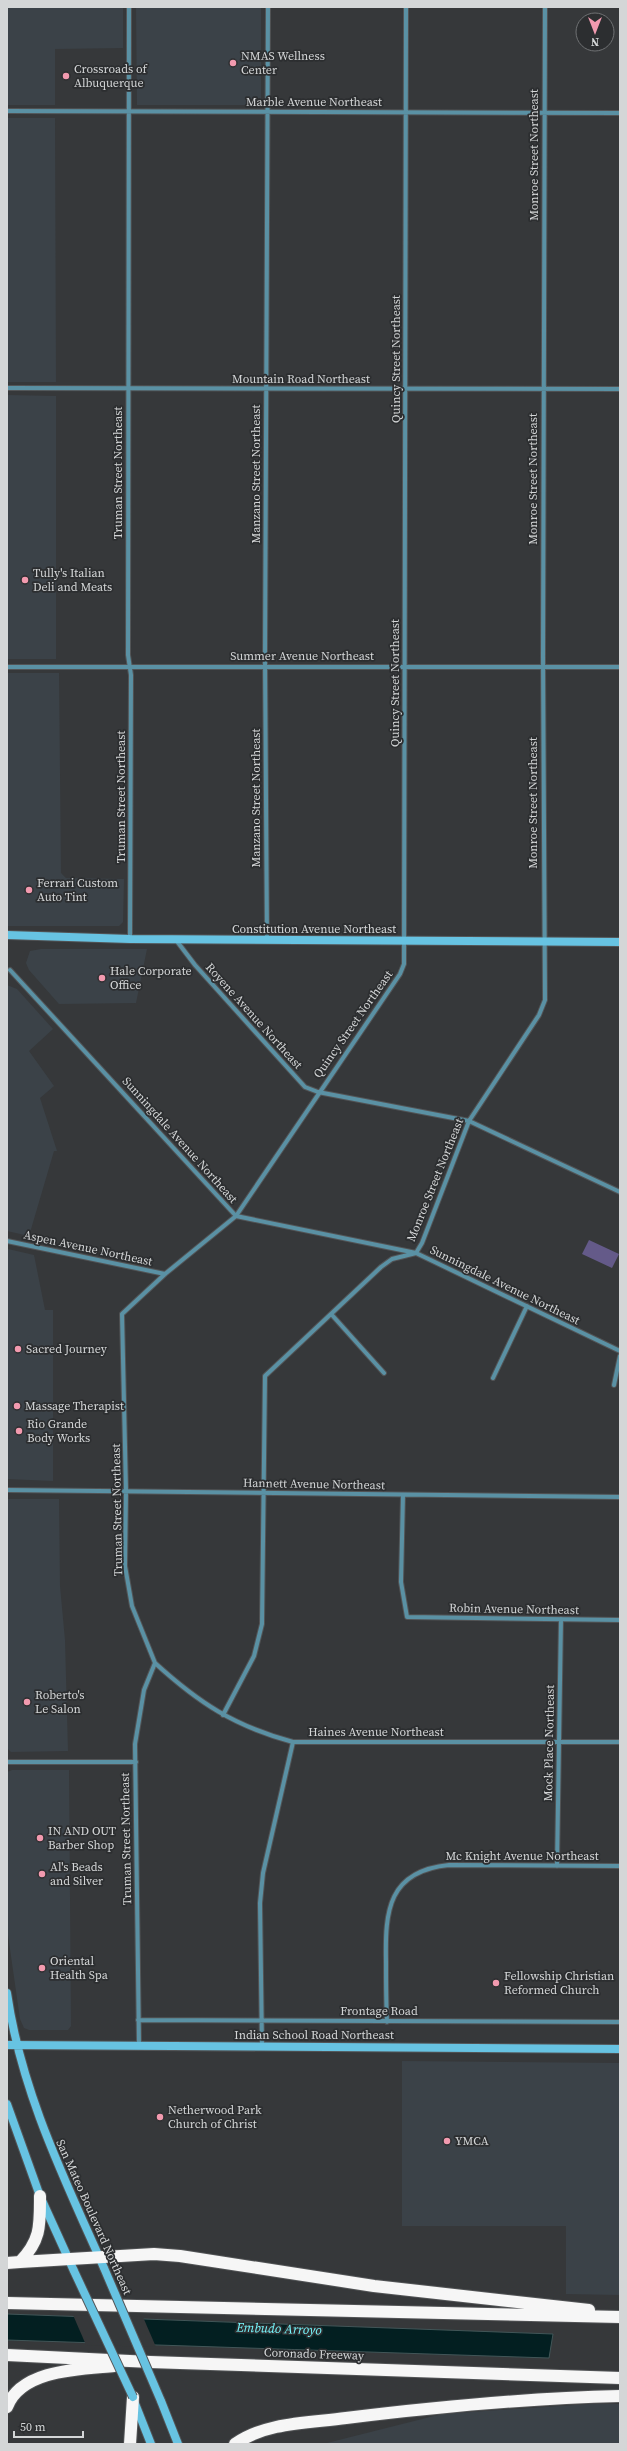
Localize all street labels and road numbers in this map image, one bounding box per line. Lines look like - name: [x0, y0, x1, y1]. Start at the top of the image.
- street label: Monroe Street Northeast: [526, 89, 542, 221]
- street label: Marble Avenue Northeast: [246, 94, 382, 110]
- street label: Quincy Street Northeast: [388, 295, 404, 423]
- street label: Mountain Road Northeast: [232, 371, 370, 387]
- street label: Manzano Street Northeast: [248, 405, 264, 543]
- street label: Truman Street Northeast: [110, 407, 126, 539]
- street label: Monroe Street Northeast: [525, 413, 541, 545]
- street label: Quincy Street Northeast: [387, 619, 403, 747]
- street label: Summer Avenue Northeast: [230, 648, 374, 664]
- street label: Manzano Street Northeast: [248, 729, 264, 867]
- street label: Truman Street Northeast: [113, 731, 129, 863]
- street label: Monroe Street Northeast: [525, 737, 541, 869]
- street label: Constitution Avenue Northeast: [232, 921, 396, 937]
- street label: Royene Avenue Northeast: [202, 960, 306, 1073]
- street label: Quincy Street Northeast: [310, 967, 396, 1081]
- street label: Sunningdale Avenue Northeast: [119, 1073, 241, 1207]
- street label: Monroe Street Northeast: [403, 1116, 467, 1244]
- street label: Aspen Avenue Northeast: [22, 1227, 154, 1269]
- street label: Sunningdale Avenue Northeast: [427, 1242, 583, 1328]
- street label: Truman Street Northeast: [108, 1443, 126, 1576]
- street label: Hannett Avenue Northeast: [243, 1475, 385, 1493]
- street label: Robin Avenue Northeast: [449, 1600, 579, 1618]
- street label: Mock Place Northeast: [540, 1684, 558, 1801]
- street label: Haines Avenue Northeast: [308, 1724, 444, 1740]
- street label: Truman Street Northeast: [117, 1772, 135, 1905]
- street label: Mc Knight Avenue Northeast: [445, 1848, 599, 1864]
- street label: Frontage Road: [340, 2003, 418, 2019]
- street label: Indian School Road Northeast: [234, 2027, 394, 2043]
- street label: San Mateo Boulevard Northeast: [52, 2137, 136, 2297]
- street label: Coronado Freeway: [264, 2344, 365, 2364]

